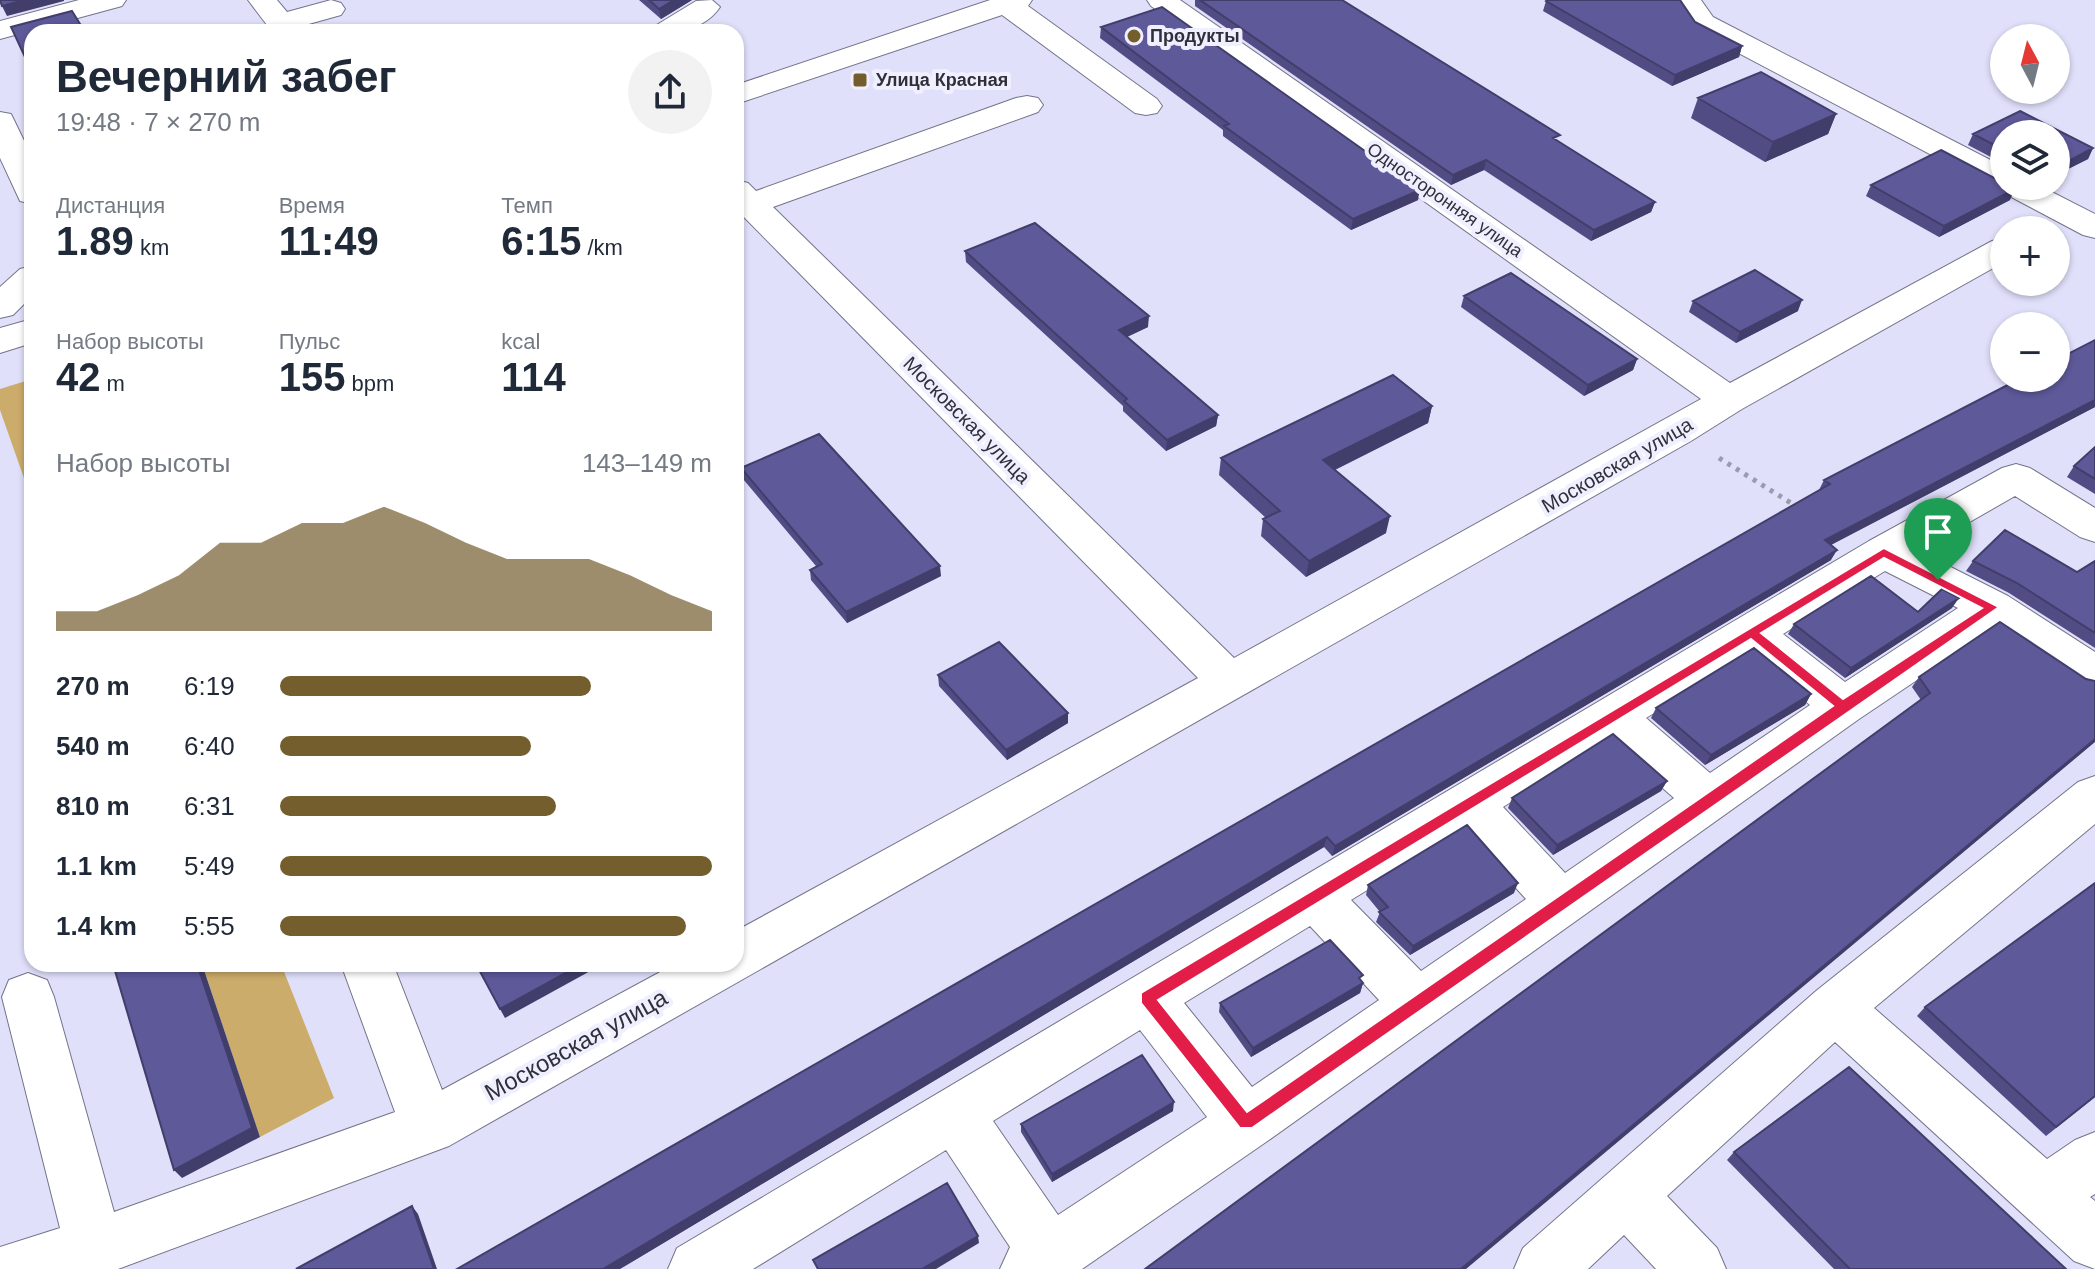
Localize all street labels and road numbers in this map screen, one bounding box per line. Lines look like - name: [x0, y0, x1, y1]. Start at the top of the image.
- street label: Односторонняя улица: [1363, 139, 1527, 262]
- street label: Московская улица: [899, 352, 1036, 489]
- street label: Московская улица: [1538, 412, 1697, 517]
- street label: Московская улица: [480, 983, 672, 1106]

